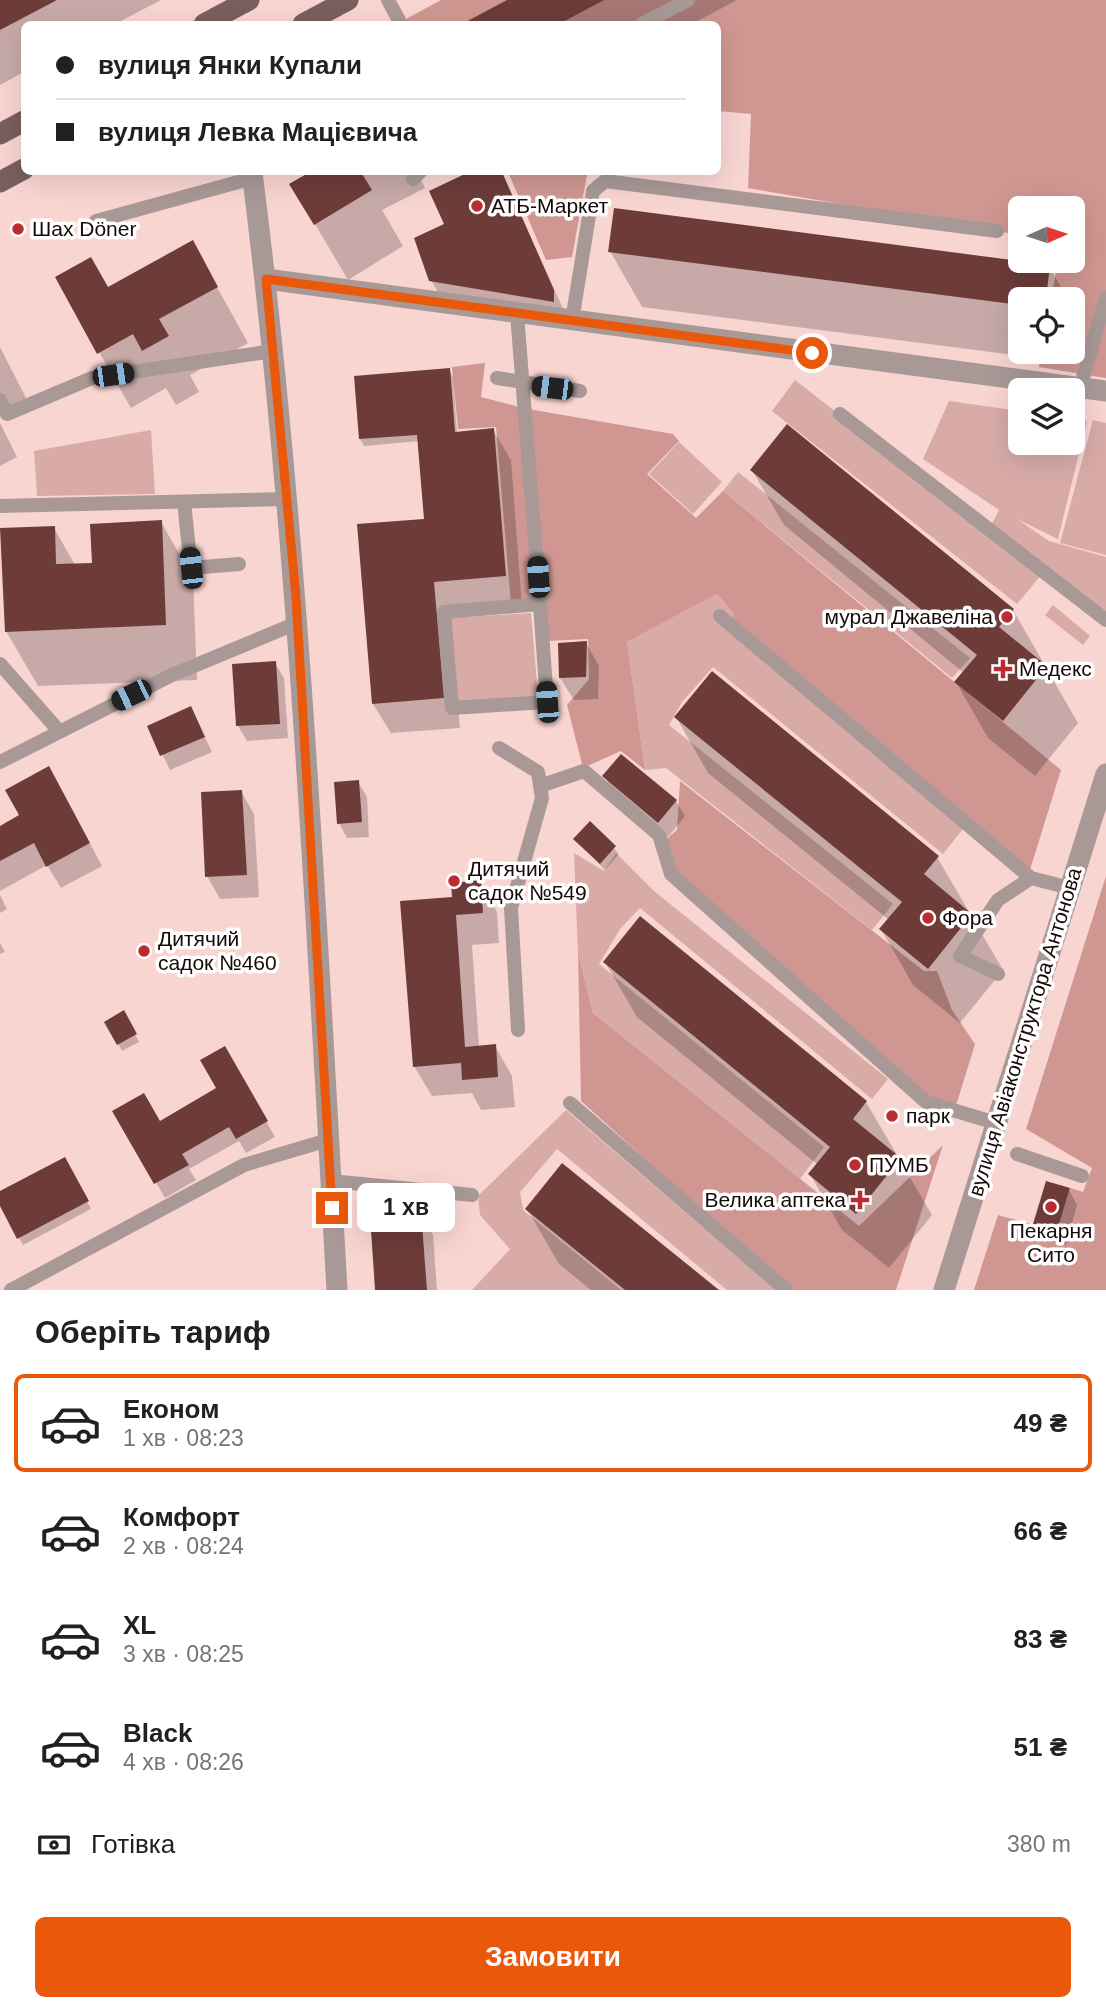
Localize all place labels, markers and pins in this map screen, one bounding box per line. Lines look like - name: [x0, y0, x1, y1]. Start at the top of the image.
- place label: АТБ-Маркет: [491, 194, 608, 217]
- marker: АТБ-Маркет: [469, 198, 485, 214]
- place label: Шах Döner: [32, 217, 136, 240]
- marker: Шах Döner: [10, 221, 26, 237]
- place label: мурал Джавеліна: [825, 605, 993, 628]
- marker: мурал Джавеліна: [999, 609, 1015, 625]
- place label: Медекс: [1019, 657, 1092, 680]
- marker: Медекс: [993, 659, 1013, 679]
- place label: Дитячий садок №549: [468, 857, 587, 904]
- marker: Дитячий садок №549: [446, 873, 462, 889]
- place label: Фора: [942, 906, 993, 929]
- marker: Фора: [920, 910, 936, 926]
- place label: Дитячий садок №460: [158, 927, 277, 974]
- marker: Дитячий садок №460: [136, 943, 152, 959]
- place label: парк: [906, 1104, 951, 1127]
- marker: парк: [884, 1108, 900, 1124]
- place label: ПУМБ: [869, 1153, 929, 1176]
- marker: ПУМБ: [847, 1157, 863, 1173]
- place label: Велика аптека: [704, 1188, 846, 1211]
- marker: Велика аптека: [852, 1192, 868, 1208]
- marker: Пекарня Сито: [1043, 1199, 1059, 1215]
- place label: Пекарня Сито: [1010, 1219, 1092, 1266]

